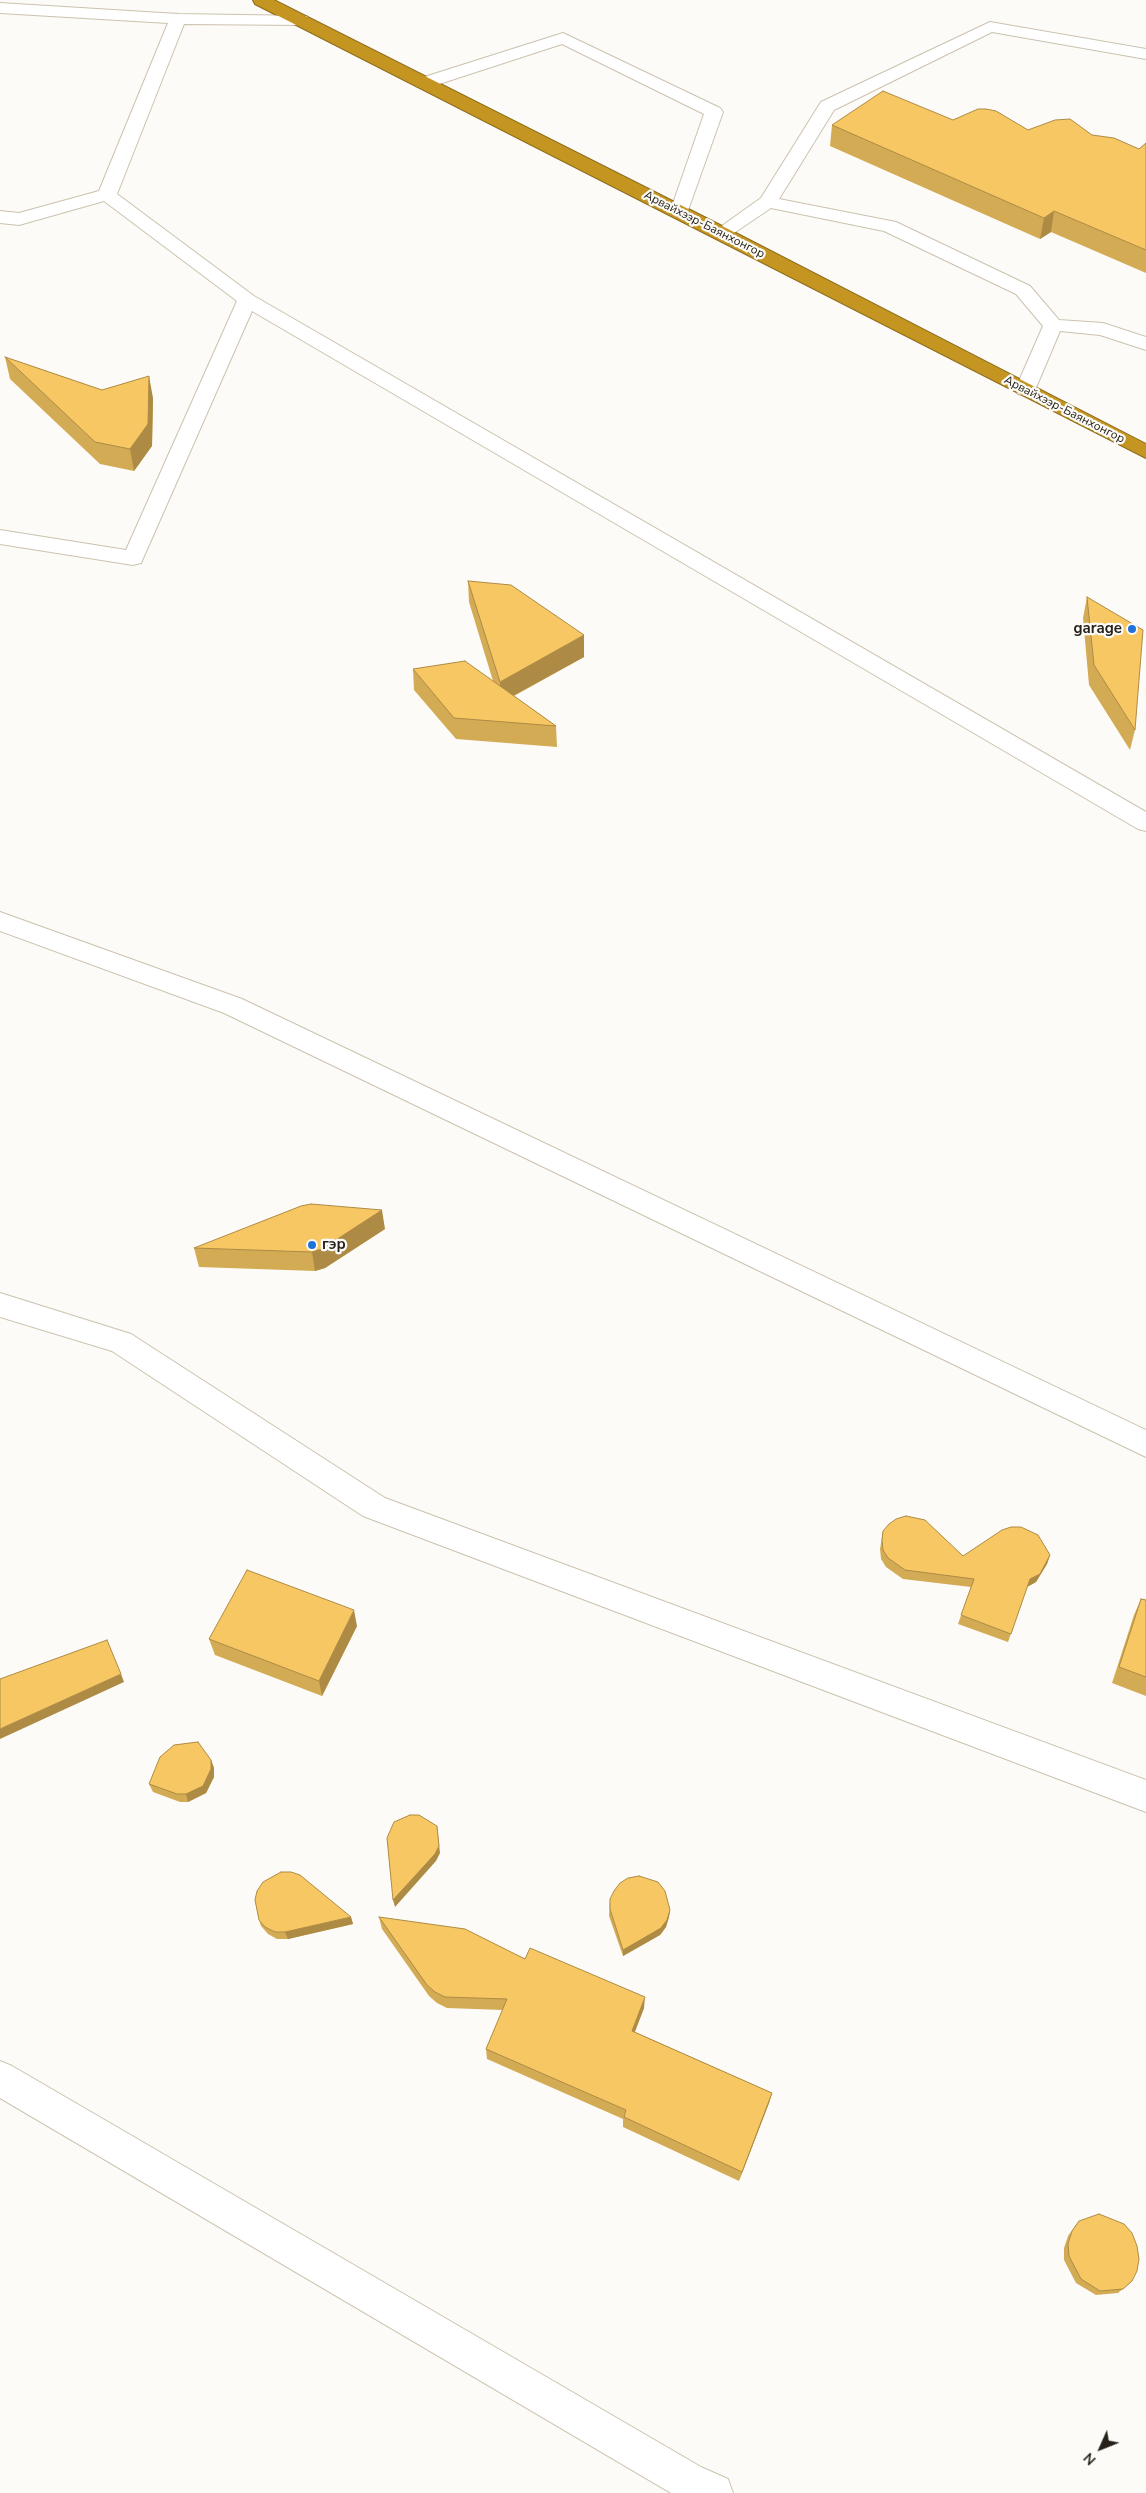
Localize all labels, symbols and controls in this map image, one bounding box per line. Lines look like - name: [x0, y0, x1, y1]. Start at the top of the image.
- street label: Арвайхээр-Баянхонгор: [641, 188, 767, 262]
- street label: Арвайхээр-Баянхонгор: [1001, 373, 1127, 447]
- place label: garage: [1074, 620, 1122, 638]
- marker: garage: [1126, 623, 1138, 635]
- place label: гэр: [322, 1236, 346, 1254]
- marker: гэр: [306, 1239, 318, 1251]
- north arrow: [1076, 2423, 1126, 2473]
- text: N: [1079, 2448, 1100, 2469]

